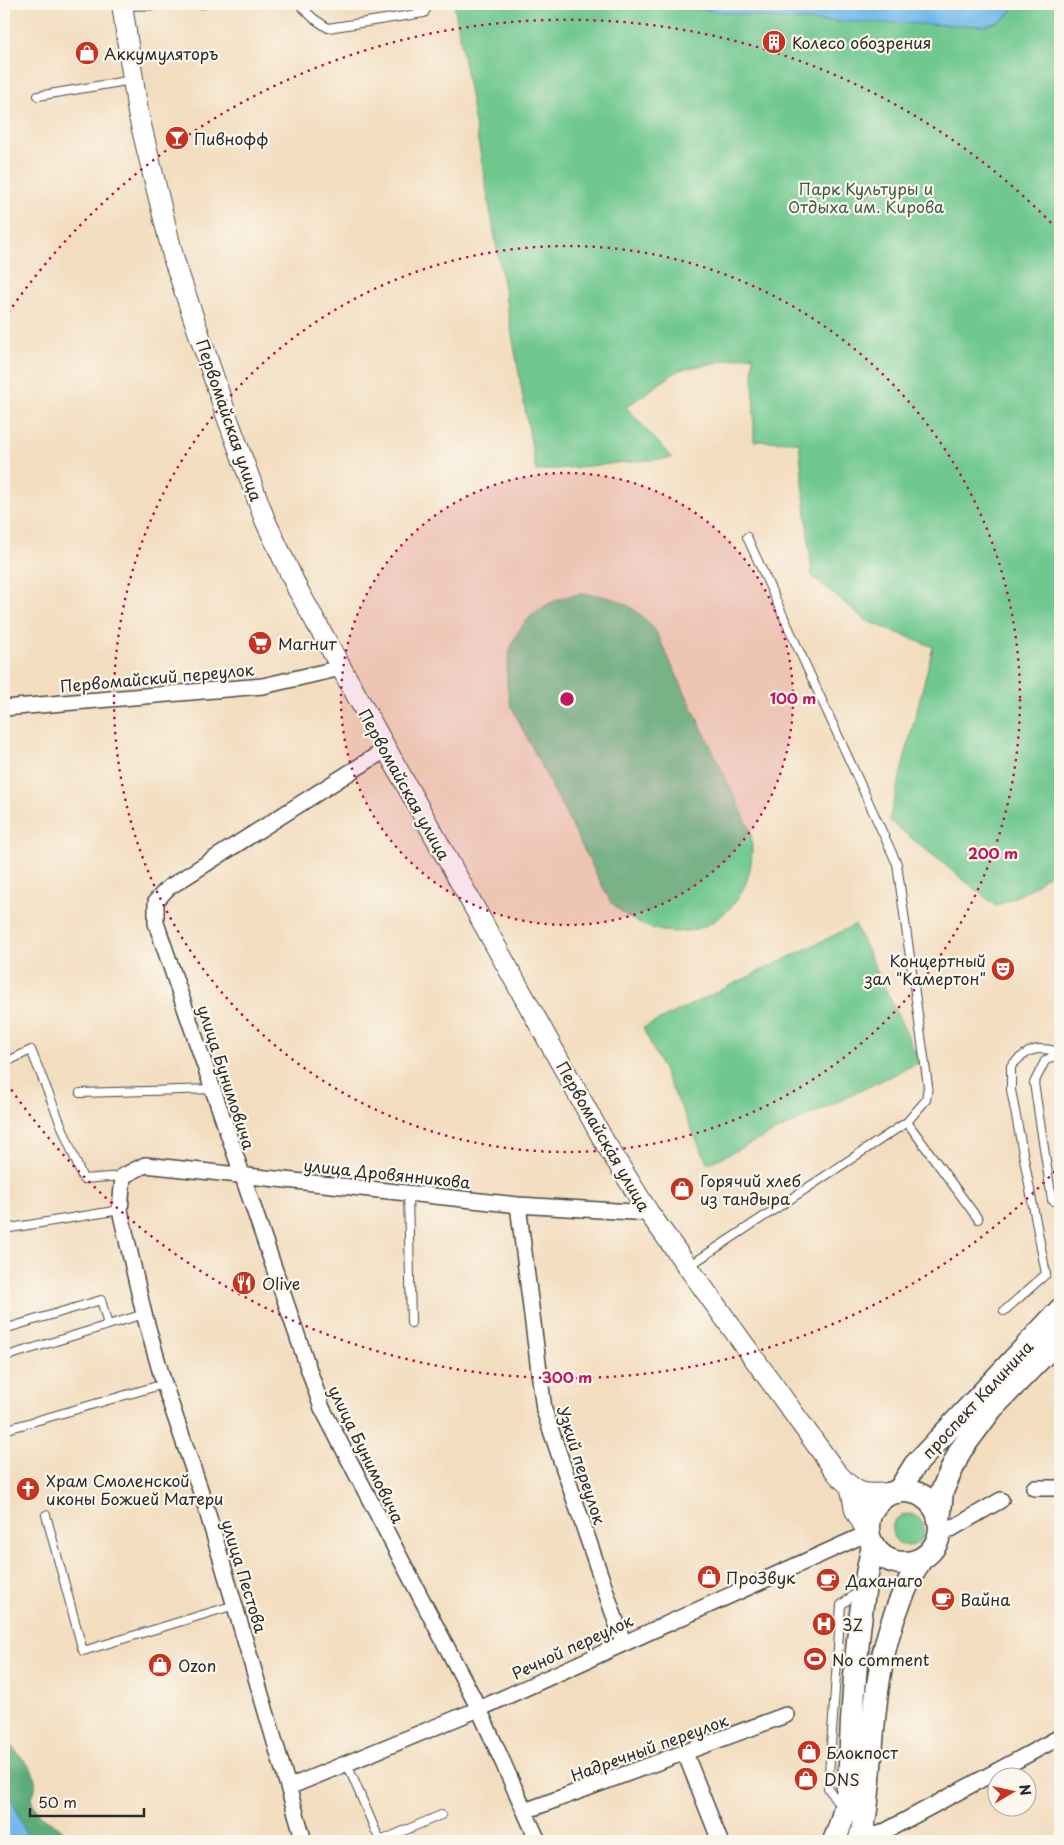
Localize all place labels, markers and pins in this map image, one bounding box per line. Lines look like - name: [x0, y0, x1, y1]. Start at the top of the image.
- building icon: Колесо обозрения: [761, 29, 787, 55]
- place label: Колесо обозрения: [792, 30, 931, 54]
- shop icon: Аккумуляторъ: [74, 40, 100, 66]
- place label: Аккумуляторъ: [104, 41, 218, 65]
- bar icon: Пивнофф: [164, 125, 190, 151]
- place label: Пивнофф: [194, 126, 268, 150]
- supermarket icon: Магнит: [247, 630, 273, 656]
- place label: Магнит: [278, 631, 338, 655]
- centre of rings: [558, 690, 576, 708]
- place label: Концертный зал "Камертон": [863, 948, 986, 990]
- theatre icon: Концертный зал "Камертон": [990, 956, 1016, 982]
- place label: Горячий хлеб из тандыра: [700, 1168, 802, 1210]
- shop icon: Горячий хлеб из тандыра: [669, 1176, 695, 1202]
- restaurant icon: Olive: [231, 1270, 257, 1296]
- place label: Olive: [262, 1271, 300, 1295]
- place label: Храм Смоленской иконы Божией Матери: [46, 1468, 224, 1510]
- church icon: Храм Смоленской иконы Божией Матери: [15, 1476, 41, 1502]
- shop icon: ПроЗвук: [696, 1564, 722, 1590]
- place label: ПроЗвук: [726, 1565, 796, 1589]
- cafe icon: Даханаго: [815, 1567, 841, 1593]
- place label: Даханаго: [845, 1568, 923, 1592]
- cafe icon: Вайна: [930, 1586, 956, 1612]
- place label: Вайна: [960, 1587, 1010, 1611]
- hospital icon: 3Z: [811, 1611, 837, 1637]
- place label: 3Z: [842, 1612, 864, 1636]
- sports icon: No comment: [802, 1646, 828, 1672]
- place label: No comment: [832, 1647, 930, 1671]
- shop icon: Ozon: [147, 1652, 173, 1678]
- place label: Ozon: [178, 1653, 216, 1677]
- shop icon: Блокпост: [796, 1739, 822, 1765]
- place label: Блокпост: [826, 1740, 898, 1764]
- shop icon: DNS: [793, 1766, 819, 1792]
- place label: DNS: [824, 1767, 859, 1791]

